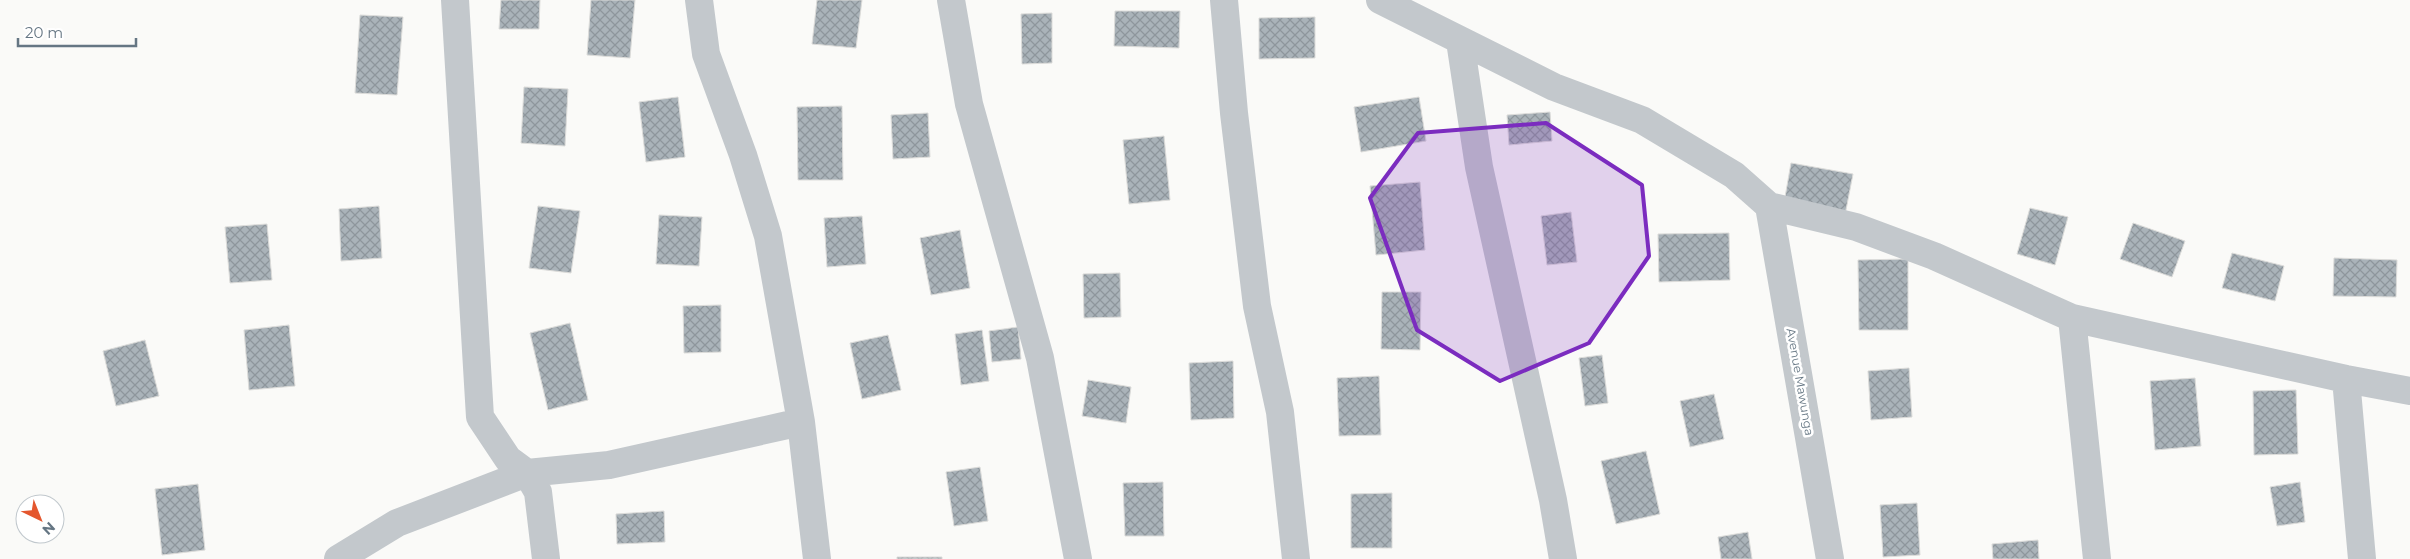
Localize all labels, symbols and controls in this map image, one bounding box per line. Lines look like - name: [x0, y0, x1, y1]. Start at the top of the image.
- scale bar: [18, 15, 135, 47]
- text: 20 m: [25, 23, 63, 42]
- street label: Avenue Mawunga: [1784, 327, 1817, 437]
- north arrow: [15, 494, 65, 544]
- text: N: [39, 518, 59, 539]

